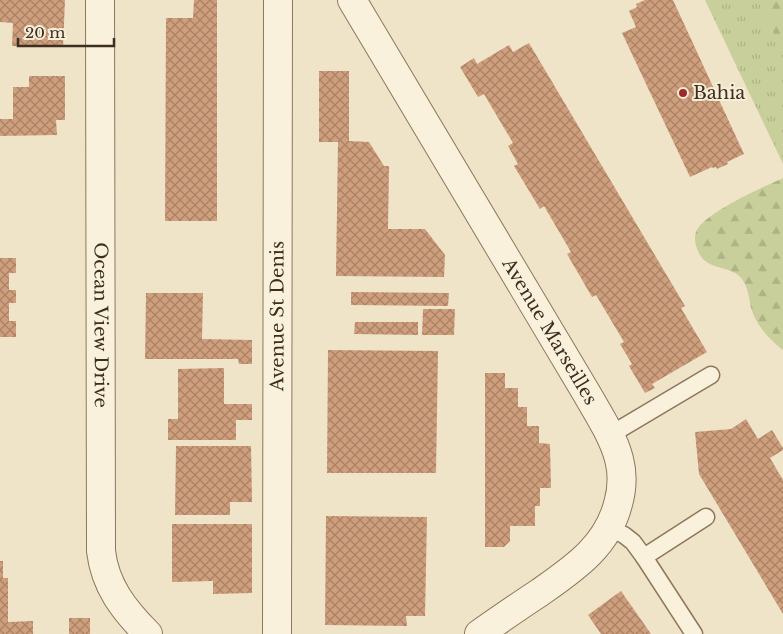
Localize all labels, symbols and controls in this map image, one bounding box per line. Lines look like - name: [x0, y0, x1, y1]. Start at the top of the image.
- scale bar: [18, 15, 114, 47]
- text: 20 m: [25, 23, 65, 42]
- place label: Bahia: [693, 82, 745, 104]
- marker: Bahia: [677, 87, 689, 99]
- street label: Avenue St Denis: [266, 241, 289, 392]
- street label: Ocean View Drive: [89, 242, 112, 408]
- street label: Avenue Marseilles: [497, 253, 602, 409]

